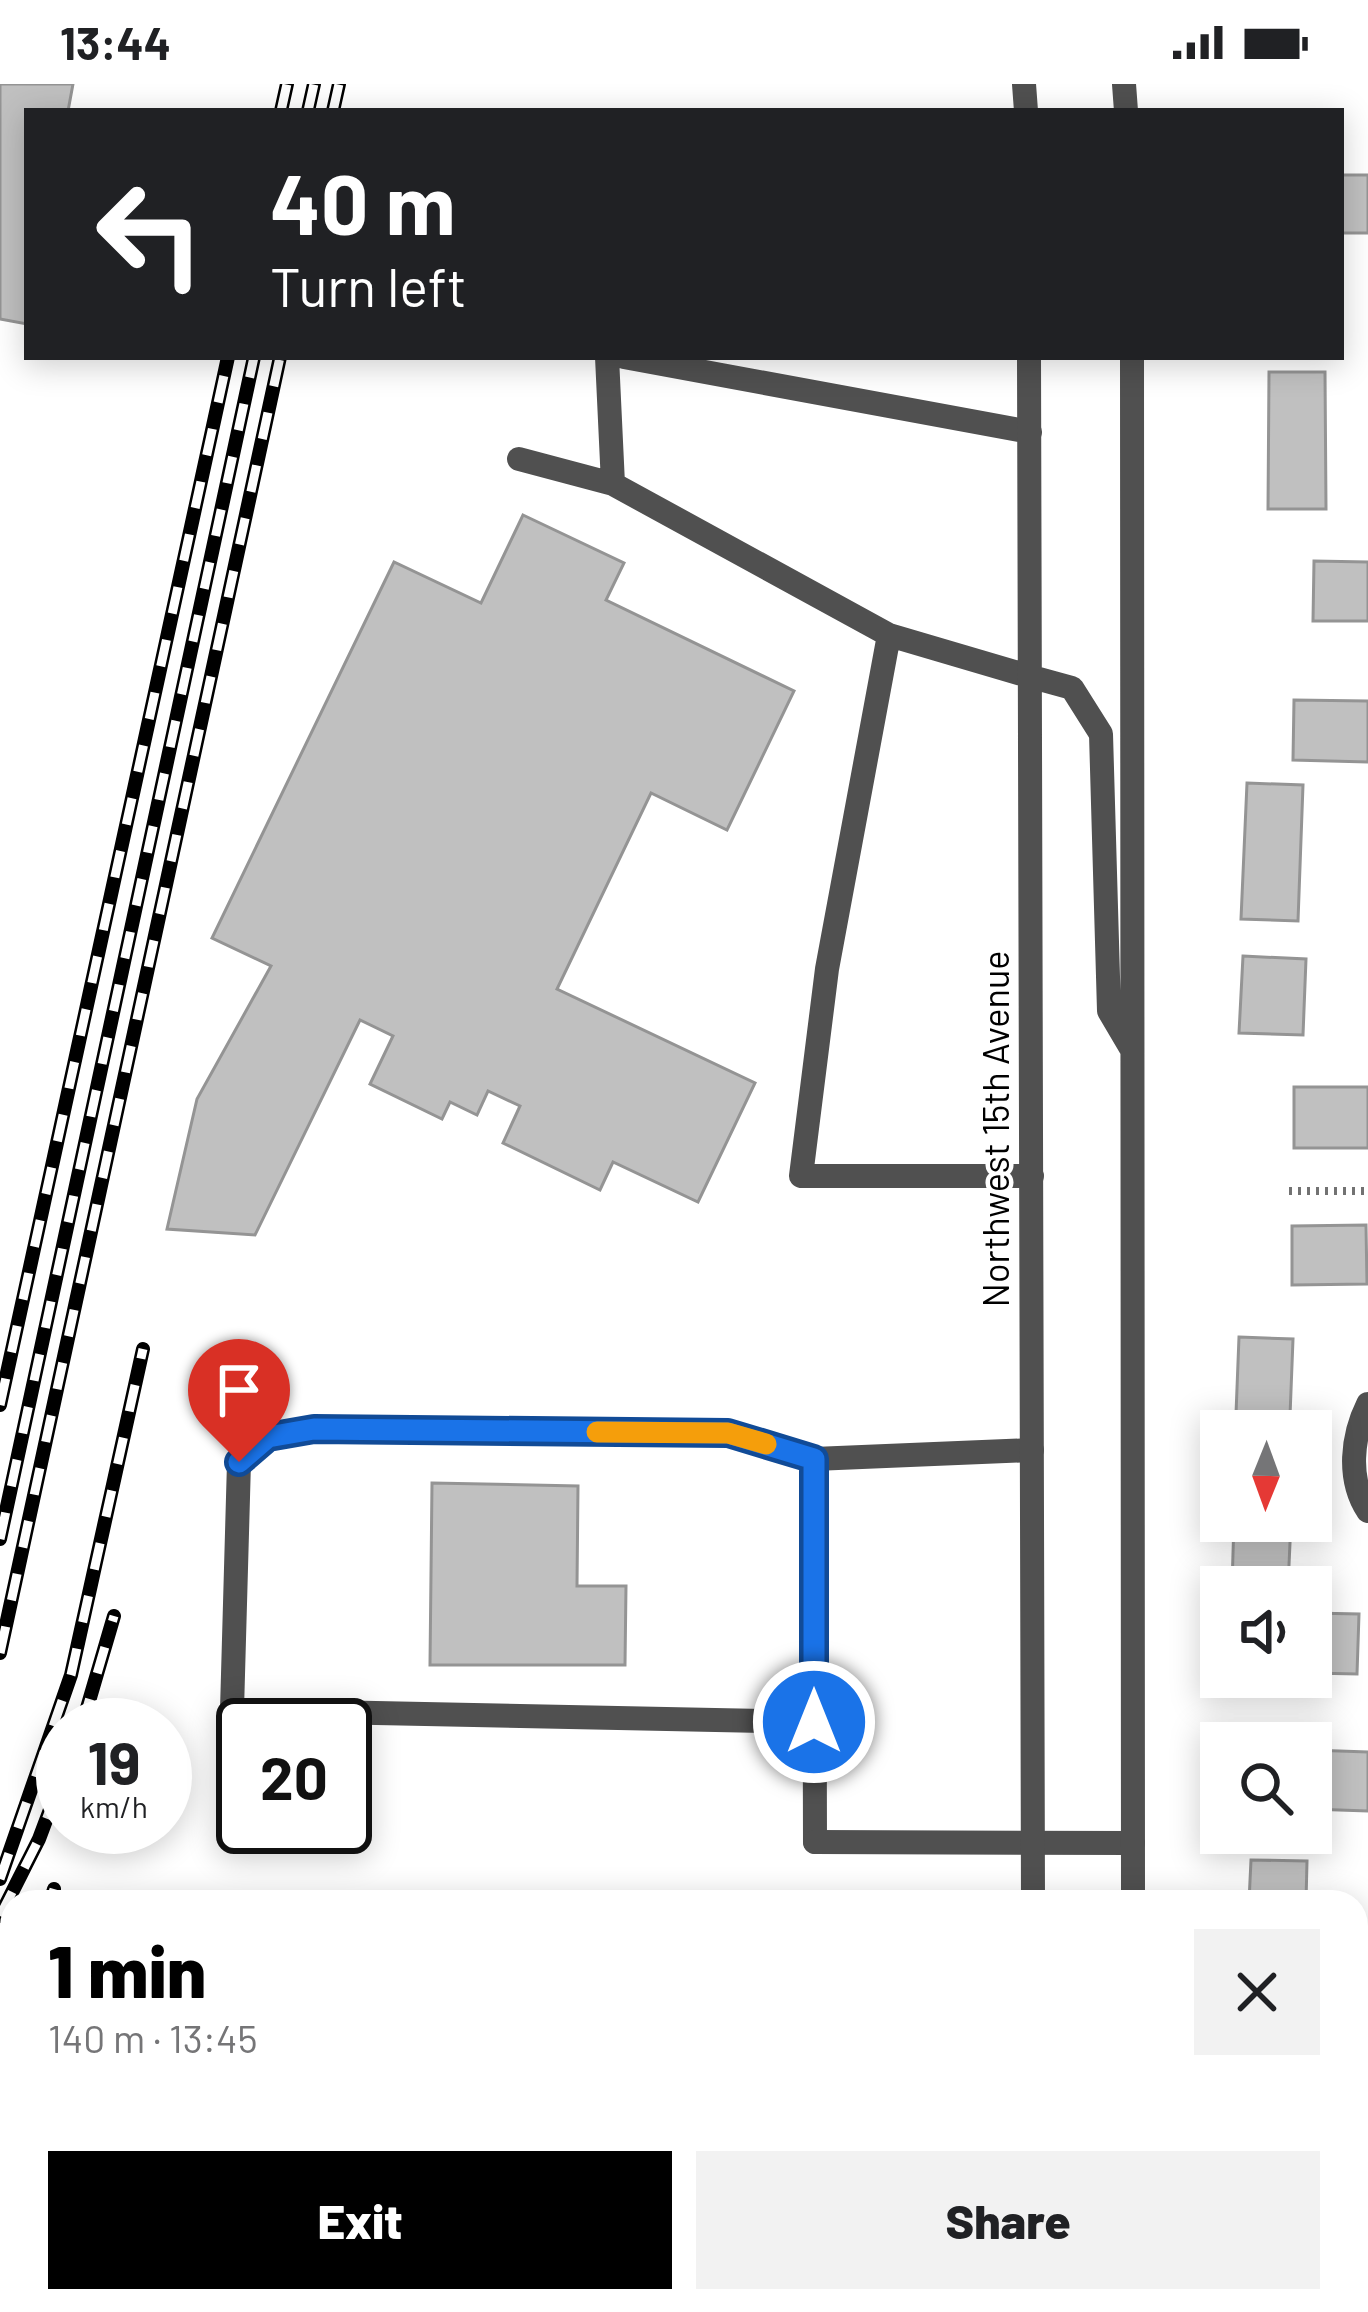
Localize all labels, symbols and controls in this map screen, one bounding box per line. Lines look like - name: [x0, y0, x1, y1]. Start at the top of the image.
- text: 13:44: [60, 15, 171, 69]
- text: 40 m: [270, 151, 456, 252]
- icon: left: [72, 156, 228, 312]
- text: Turn left: [270, 253, 467, 318]
- street label: Northwest 15th Avenue: [973, 951, 1016, 1307]
- pin: [188, 1339, 290, 1462]
- icon: arrive: [206, 1357, 272, 1423]
- north arrow: [1200, 1410, 1332, 1542]
- map controls: [1200, 1410, 1332, 1854]
- button: sound: [1200, 1566, 1332, 1698]
- position arrow: [751, 1659, 877, 1785]
- speed limit sign: 20: [216, 1698, 372, 1854]
- button: search: [1200, 1722, 1332, 1854]
- text: 19: [87, 1725, 141, 1797]
- text: km/h: [80, 1788, 148, 1824]
- text: 1 min: [48, 1926, 206, 2012]
- button: close: [1194, 1929, 1320, 2055]
- text: 140 m · 13:45: [48, 2014, 258, 2061]
- button: Exit: [48, 2151, 672, 2289]
- button: Share: [696, 2151, 1320, 2289]

